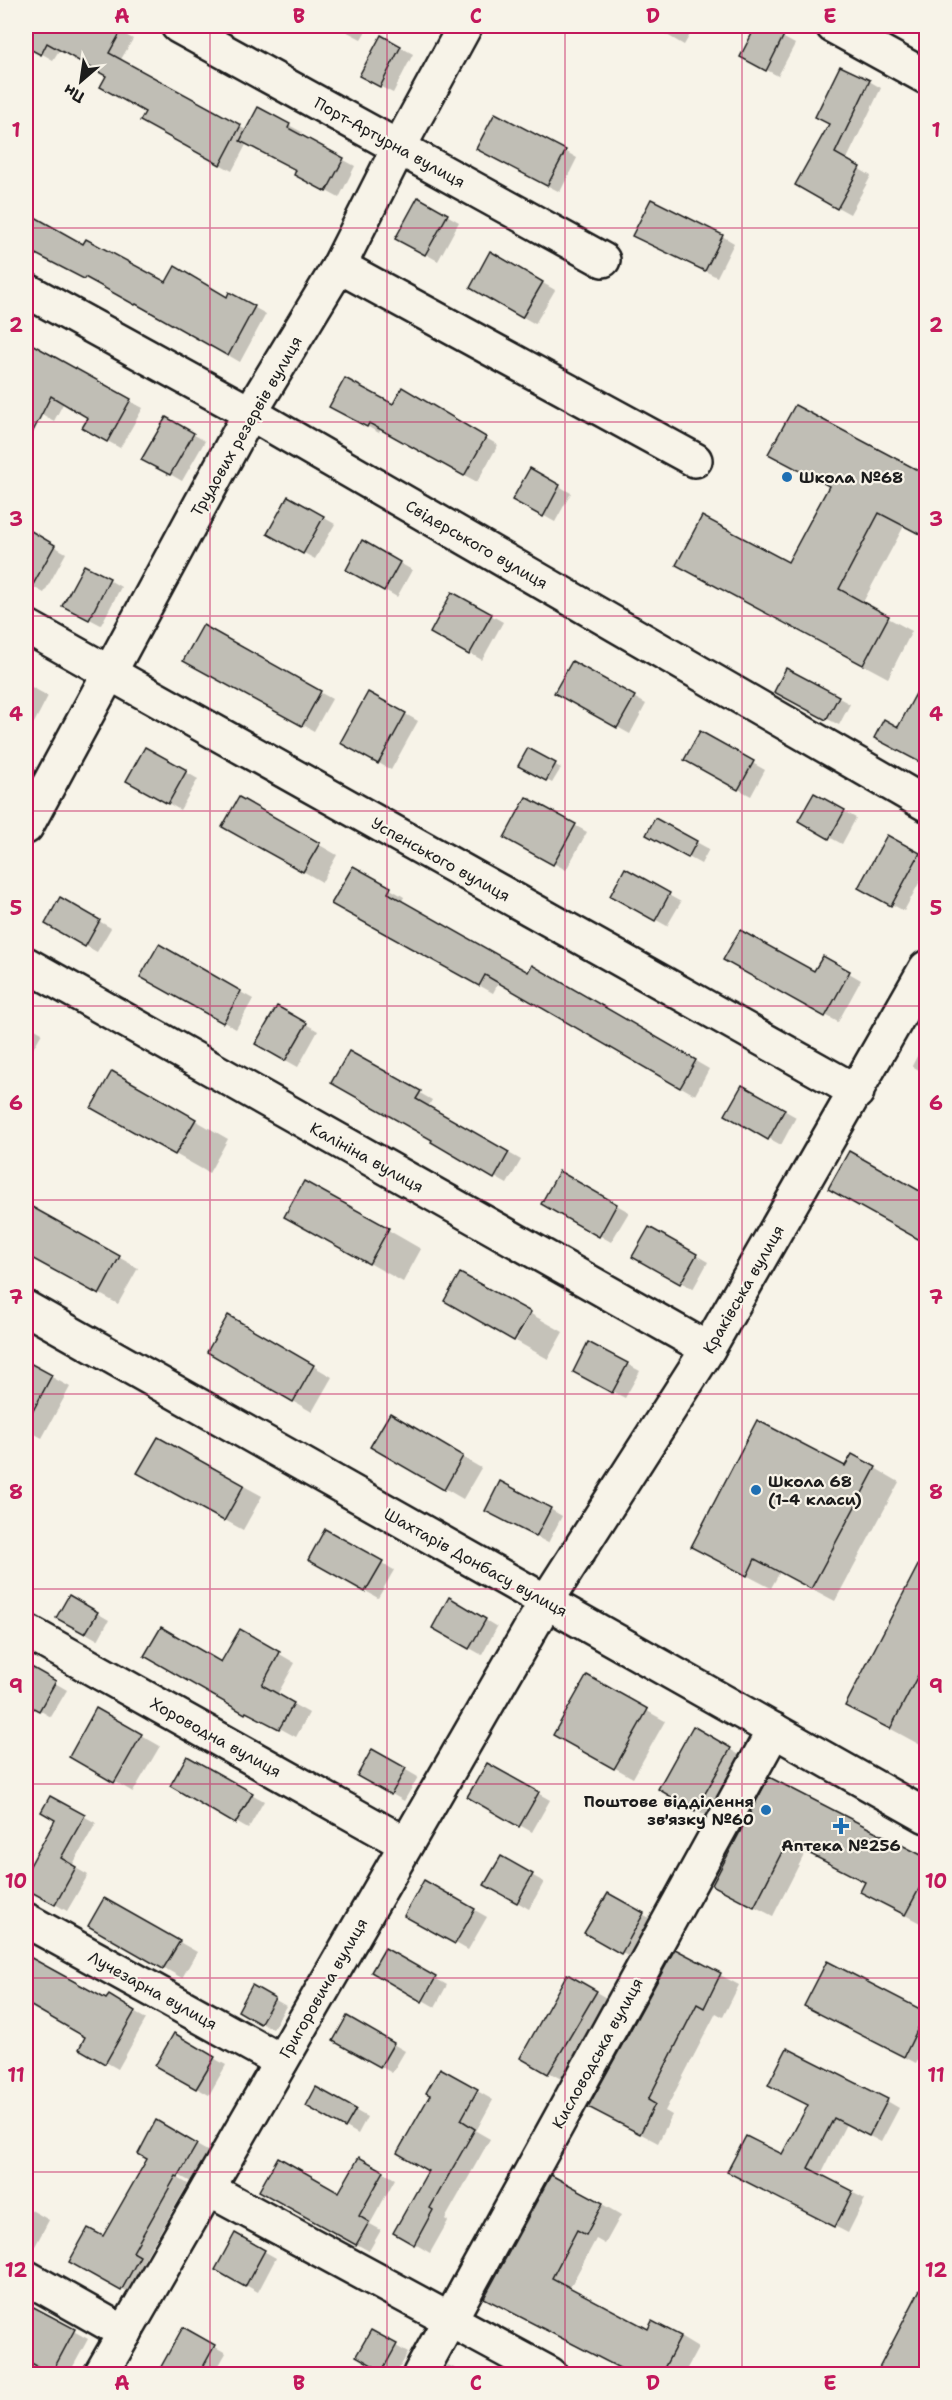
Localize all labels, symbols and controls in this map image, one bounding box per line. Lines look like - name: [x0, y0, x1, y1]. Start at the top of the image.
- text: A: [114, 3, 130, 29]
- text: B: [293, 3, 305, 29]
- text: C: [470, 3, 482, 29]
- text: D: [646, 3, 660, 29]
- text: E: [823, 3, 837, 29]
- north arrow: [51, 51, 111, 111]
- text: Пн: [60, 79, 88, 108]
- street label: Порт-Артурна вулиця: [311, 92, 469, 193]
- text: 1: [11, 117, 21, 143]
- text: 1: [931, 117, 941, 143]
- text: 2: [9, 312, 23, 338]
- text: 2: [929, 312, 943, 338]
- street label: Трудових резервів вулиця: [186, 332, 307, 520]
- place label: Школа №68: [799, 467, 903, 488]
- marker: Школа №68: [780, 470, 794, 484]
- street label: Свідерського вулиця: [402, 495, 552, 594]
- text: 3: [9, 506, 23, 532]
- text: 3: [929, 506, 943, 532]
- text: 4: [9, 701, 23, 727]
- text: 4: [929, 701, 943, 727]
- street label: Успенського вулиця: [368, 813, 514, 906]
- text: 5: [10, 895, 22, 921]
- text: 5: [930, 895, 942, 921]
- text: 6: [9, 1090, 23, 1116]
- text: 6: [929, 1090, 943, 1116]
- street label: Калініна вулиця: [306, 1117, 427, 1197]
- street label: Краківська вулиця: [698, 1221, 789, 1357]
- text: 7: [9, 1284, 23, 1310]
- text: 7: [929, 1284, 943, 1310]
- place label: Школа 68 (1-4 класи): [768, 1471, 862, 1510]
- text: 8: [9, 1479, 23, 1505]
- text: 8: [929, 1479, 943, 1505]
- marker: Школа 68 (1-4 класи): [749, 1483, 763, 1497]
- street label: Шахтарів Донбасу вулиця: [380, 1503, 571, 1622]
- text: 9: [9, 1673, 23, 1699]
- text: 9: [929, 1673, 943, 1699]
- street label: Хороводна вулиця: [147, 1693, 285, 1782]
- place label: Поштове відділення зв'язку №60: [584, 1791, 754, 1830]
- marker: Поштове відділення зв'язку №60: [759, 1803, 773, 1817]
- marker: Аптека №256: [834, 1819, 848, 1833]
- place label: Аптека №256: [781, 1835, 901, 1856]
- text: 10: [5, 1868, 27, 1894]
- text: 10: [925, 1868, 947, 1894]
- street label: Григоровича вулиця: [275, 1914, 372, 2062]
- street label: Лучезарна вулиця: [85, 1946, 221, 2035]
- street label: Кисловодська вулиця: [547, 1974, 648, 2132]
- text: 11: [7, 2062, 25, 2088]
- text: 11: [927, 2062, 945, 2088]
- text: 12: [5, 2257, 27, 2283]
- text: 12: [925, 2257, 947, 2283]
- text: A: [114, 2370, 130, 2396]
- text: B: [293, 2370, 305, 2396]
- text: C: [470, 2370, 482, 2396]
- text: D: [646, 2370, 660, 2396]
- text: E: [823, 2370, 837, 2396]

